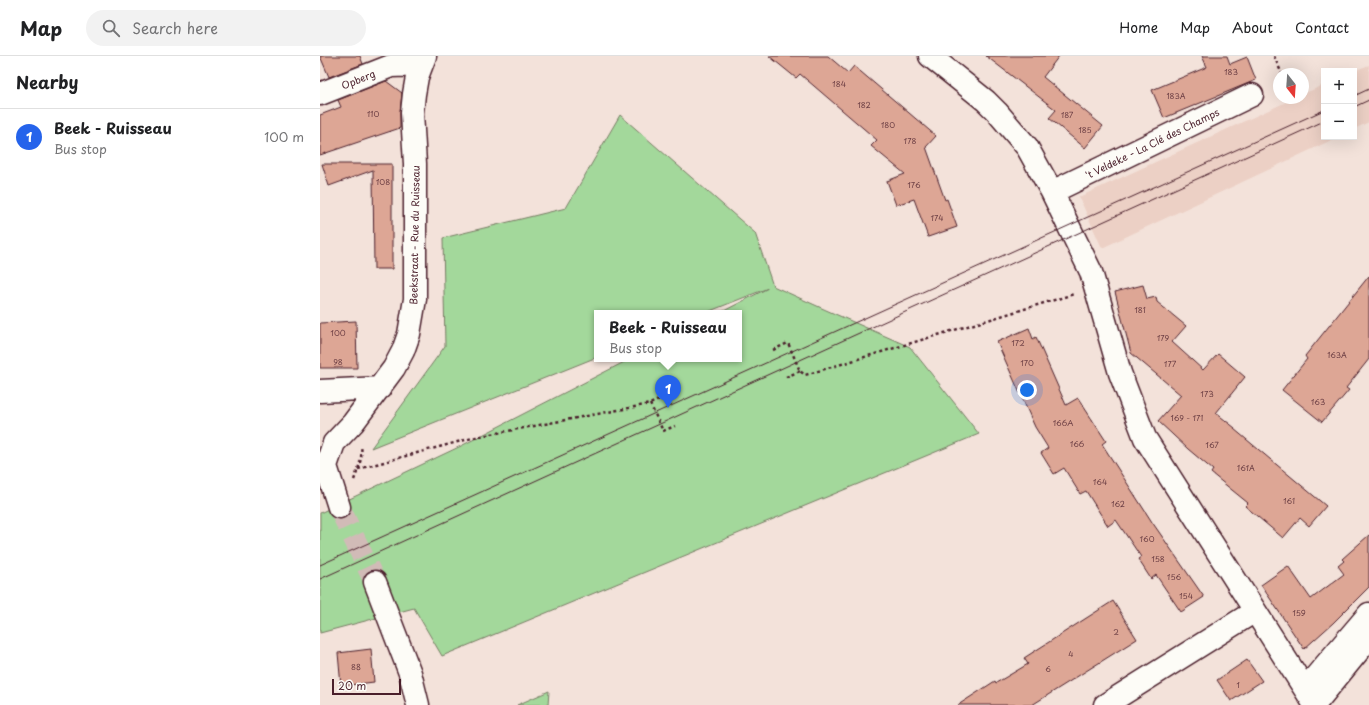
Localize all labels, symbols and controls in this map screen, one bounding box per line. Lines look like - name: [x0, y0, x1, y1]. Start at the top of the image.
- search box: [86, 10, 366, 46]
- text: Map: [20, 14, 62, 42]
- text: Search here: [132, 16, 218, 39]
- icon: search: [100, 17, 122, 39]
- text: Home: [1119, 17, 1158, 38]
- text: Map: [1180, 17, 1210, 38]
- text: About: [1232, 17, 1273, 38]
- text: Contact: [1295, 17, 1349, 38]
- street label: Opberg: [339, 65, 377, 93]
- house number: 183: [1224, 66, 1238, 78]
- north arrow: [1273, 68, 1309, 104]
- map controls: [1321, 68, 1357, 140]
- button: +: [1321, 68, 1357, 104]
- text: Nearby: [16, 69, 78, 95]
- house number: 184: [832, 78, 846, 90]
- house number: 183A: [1166, 90, 1186, 102]
- house number: 182: [857, 99, 871, 111]
- street label: 't Veldeke - La Clé des Champs: [1082, 104, 1222, 182]
- button: −: [1321, 104, 1357, 140]
- house number: 110: [367, 108, 379, 120]
- house number: 187: [1061, 109, 1074, 121]
- text: Beek - Ruisseau: [54, 116, 172, 139]
- house number: 180: [881, 119, 895, 131]
- house number: 185: [1078, 124, 1092, 136]
- text: 1: [26, 127, 32, 146]
- text: 100 m: [264, 127, 304, 146]
- house number: 178: [904, 135, 916, 147]
- text: Bus stop: [54, 139, 107, 158]
- street label: Beekstraat - Rue du Ruisseau: [405, 165, 423, 305]
- house number: 108: [376, 176, 390, 188]
- house number: 176: [907, 179, 921, 191]
- house number: 174: [930, 212, 944, 224]
- house number: 181: [1134, 304, 1146, 316]
- popup: [594, 310, 742, 362]
- text: Beek - Ruisseau: [609, 315, 727, 338]
- house number: 100: [330, 327, 346, 339]
- house number: 179: [1157, 332, 1170, 344]
- house number: 172: [1011, 337, 1025, 349]
- text: Bus stop: [609, 338, 662, 357]
- house number: 163A: [1327, 349, 1347, 361]
- house number: 98: [333, 356, 343, 368]
- house number: 170: [1020, 357, 1034, 369]
- house number: 177: [1164, 358, 1177, 370]
- pin: 1: [655, 375, 681, 408]
- your location: [1017, 380, 1037, 400]
- house number: 173: [1200, 388, 1214, 400]
- house number: 163: [1311, 396, 1325, 408]
- house number: 169 - 171: [1171, 412, 1203, 424]
- house number: 166A: [1053, 417, 1073, 429]
- house number: 166: [1070, 438, 1085, 450]
- house number: 167: [1205, 439, 1219, 451]
- house number: 161A: [1237, 462, 1255, 474]
- house number: 164: [1093, 476, 1107, 488]
- house number: 161: [1283, 495, 1295, 507]
- house number: 162: [1111, 498, 1125, 510]
- house number: 160: [1139, 533, 1155, 545]
- house number: 158: [1151, 553, 1165, 565]
- house number: 156: [1167, 571, 1182, 583]
- house number: 154: [1179, 590, 1193, 602]
- house number: 159: [1292, 607, 1306, 619]
- house number: 2: [1113, 626, 1119, 638]
- house number: 4: [1068, 648, 1074, 660]
- house number: 88: [351, 661, 361, 673]
- house number: 6: [1045, 663, 1051, 675]
- scale bar: [332, 677, 401, 696]
- text: 20 m: [338, 677, 366, 694]
- house number: 1: [1236, 679, 1240, 691]

